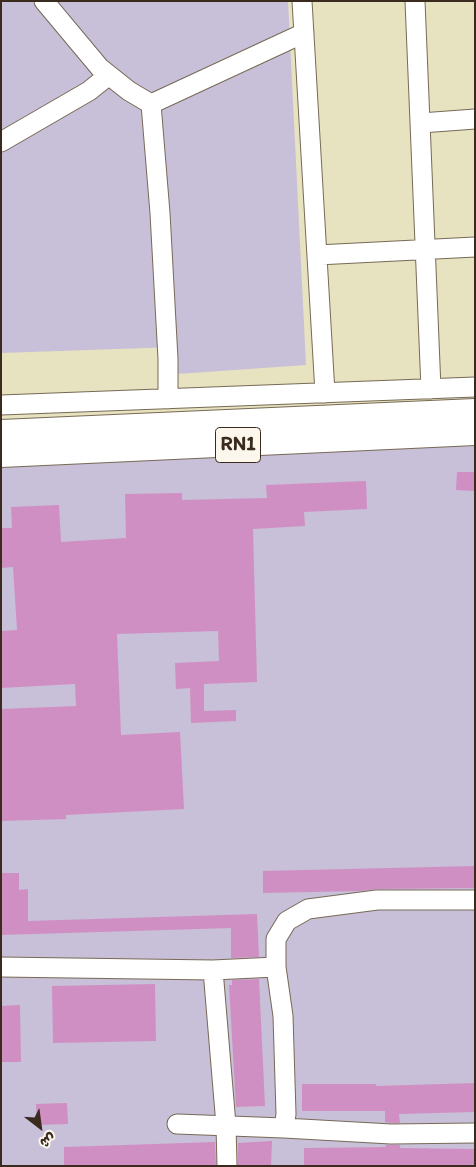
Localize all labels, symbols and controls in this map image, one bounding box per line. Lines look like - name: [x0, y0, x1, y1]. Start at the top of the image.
- road number: RN1: [216, 428, 260, 462]
- north arrow: [15, 1102, 65, 1152]
- text: ش: [37, 1129, 59, 1152]

